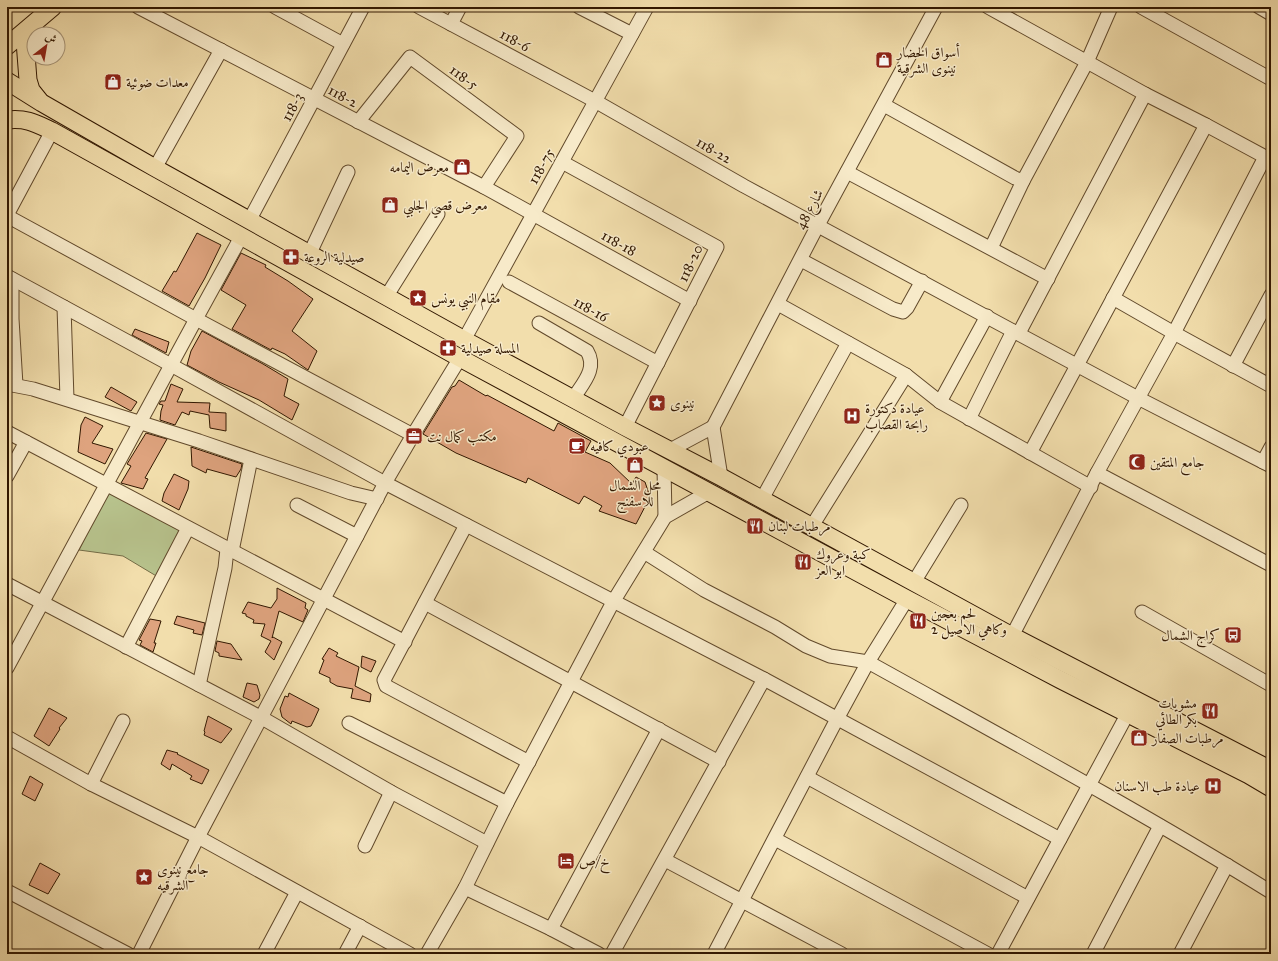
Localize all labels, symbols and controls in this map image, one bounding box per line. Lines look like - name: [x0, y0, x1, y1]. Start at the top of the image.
- north arrow: [26, 26, 66, 66]
- street label: 118-6: [497, 26, 533, 56]
- text: ش: [43, 29, 59, 46]
- place label: أسواق الخضار نينوى الشرقية: [895, 42, 960, 78]
- shop icon: أسواق الخضار نينوى الشرقية: [874, 50, 894, 70]
- street label: 118-5: [446, 61, 482, 94]
- shop icon: معدات ضوئية: [103, 72, 123, 92]
- place label: معدات ضوئية: [126, 74, 189, 91]
- street label: 118-2: [325, 82, 361, 111]
- street label: 118-3: [278, 90, 307, 124]
- street label: 118-22: [693, 134, 735, 167]
- street label: 118-75: [525, 145, 558, 187]
- shop icon: معرض اليمامه: [452, 157, 472, 177]
- place label: معرض اليمامه: [390, 159, 449, 176]
- street label: شارع 48: [792, 186, 830, 233]
- shop icon: معرض قصي الجلبي: [380, 195, 400, 215]
- place label: معرض قصي الجلبي: [403, 197, 488, 219]
- street label: 118-18: [598, 227, 639, 260]
- street label: 118-20: [674, 242, 706, 285]
- pharmacy icon: صيدلية الروعة: [281, 247, 301, 267]
- place label: صيدلية الروعة: [304, 249, 365, 266]
- place icon: مقام النبي يونس: [408, 288, 428, 308]
- place label: مقام النبي يونس: [431, 290, 500, 311]
- street label: 118-16: [570, 293, 612, 326]
- pharmacy icon: المسلة صيدلية: [438, 338, 458, 358]
- place label: المسلة صيدلية: [461, 340, 519, 357]
- place icon: نينوى: [647, 393, 667, 413]
- place label: نينوى: [670, 395, 695, 412]
- place label: عيادة دكتورة رابحة القصاب: [865, 400, 928, 433]
- hospital icon: عيادة دكتورة رابحة القصاب: [842, 406, 862, 426]
- office icon: مكتب كمال نت: [404, 426, 424, 446]
- place label: مكتب كمال نت: [427, 428, 497, 446]
- cafe icon: عبودي كافيه: [567, 436, 587, 456]
- place label: عبودي كافيه: [590, 438, 649, 458]
- mosque icon: جامع المتقين: [1127, 452, 1147, 472]
- place label: جامع المتقين: [1150, 454, 1204, 476]
- shop icon: محل الشمال للاسفنج: [625, 455, 645, 475]
- place label: محل الشمال للاسفنج: [609, 477, 662, 514]
- restaurant icon: مرطبات لبنان: [745, 516, 765, 536]
- place label: مرطبات لبنان: [768, 518, 831, 536]
- place label: كبة وعروك ابو العز: [814, 546, 871, 579]
- restaurant icon: كبة وعروك ابو العز: [793, 552, 813, 572]
- place label: لحم بعجين وكاهي الاصيل 2: [931, 605, 1007, 641]
- restaurant icon: لحم بعجين وكاهي الاصيل 2: [908, 611, 928, 631]
- bus stop icon: كراج الشمال: [1223, 625, 1243, 645]
- place label: كراج الشمال: [1161, 627, 1220, 648]
- place label: مشويات بكر الطائي: [1155, 695, 1197, 731]
- restaurant icon: مشويات بكر الطائي: [1200, 701, 1220, 721]
- shop icon: مرطبات الصفار: [1129, 728, 1149, 748]
- place label: مرطبات الصفار: [1150, 730, 1224, 748]
- hospital icon: عيادة طب الاسنان: [1203, 776, 1223, 796]
- place label: عيادة طب الاسنان: [1114, 778, 1200, 796]
- hotel icon: خ/ص: [556, 851, 576, 871]
- place label: خ/ص: [579, 853, 611, 874]
- place label: جامع نينوى الشرقيه: [157, 861, 209, 895]
- place icon: جامع نينوى الشرقيه: [134, 867, 154, 887]

